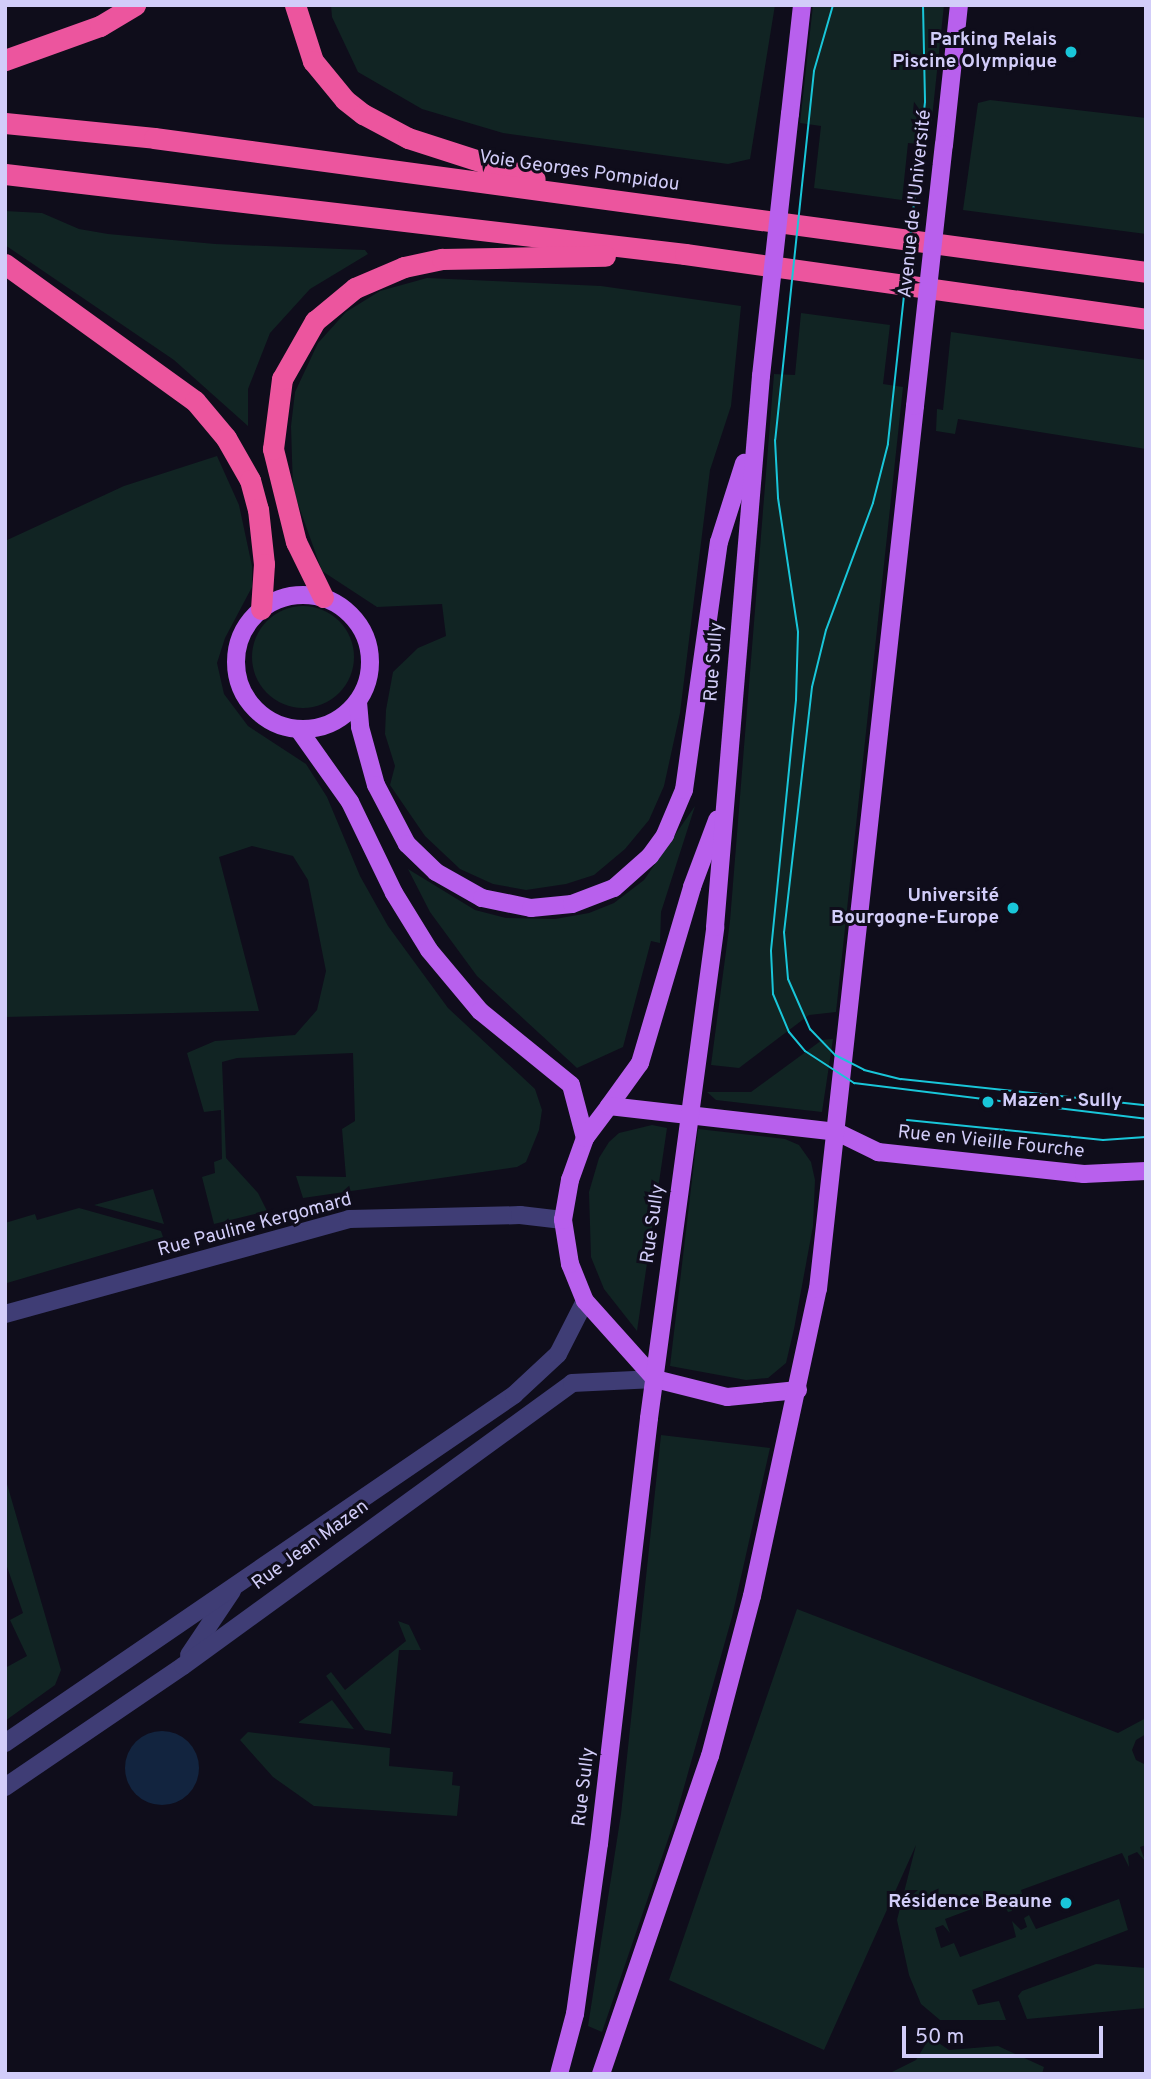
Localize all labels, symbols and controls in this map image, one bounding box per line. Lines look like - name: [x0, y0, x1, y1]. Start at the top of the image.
- place label: Parking Relais Piscine Olympique: [892, 30, 1057, 74]
- marker: Parking Relais Piscine Olympique: [1063, 44, 1079, 60]
- street label: Avenue de l'Université: [895, 109, 937, 299]
- street label: Voie Georges Pompidou: [477, 147, 681, 197]
- street label: Rue Sully: [701, 621, 729, 703]
- place label: Université Bourgogne-Europe: [831, 886, 999, 930]
- marker: Université Bourgogne-Europe: [1005, 900, 1021, 916]
- place label: Mazen - Sully: [1002, 1091, 1122, 1113]
- marker: Mazen - Sully: [980, 1094, 996, 1110]
- street label: Rue en Vieille Fourche: [896, 1122, 1086, 1164]
- street label: Rue Sully: [637, 1183, 671, 1265]
- street label: Rue Pauline Kergomard: [155, 1189, 355, 1263]
- street label: Rue Jean Mazen: [248, 1496, 374, 1596]
- street label: Rue Sully: [569, 1746, 601, 1828]
- place label: Résidence Beaune: [888, 1892, 1052, 1914]
- marker: Résidence Beaune: [1058, 1895, 1074, 1911]
- scale bar: [906, 2012, 1107, 2056]
- text: 50 m: [915, 2024, 964, 2051]

